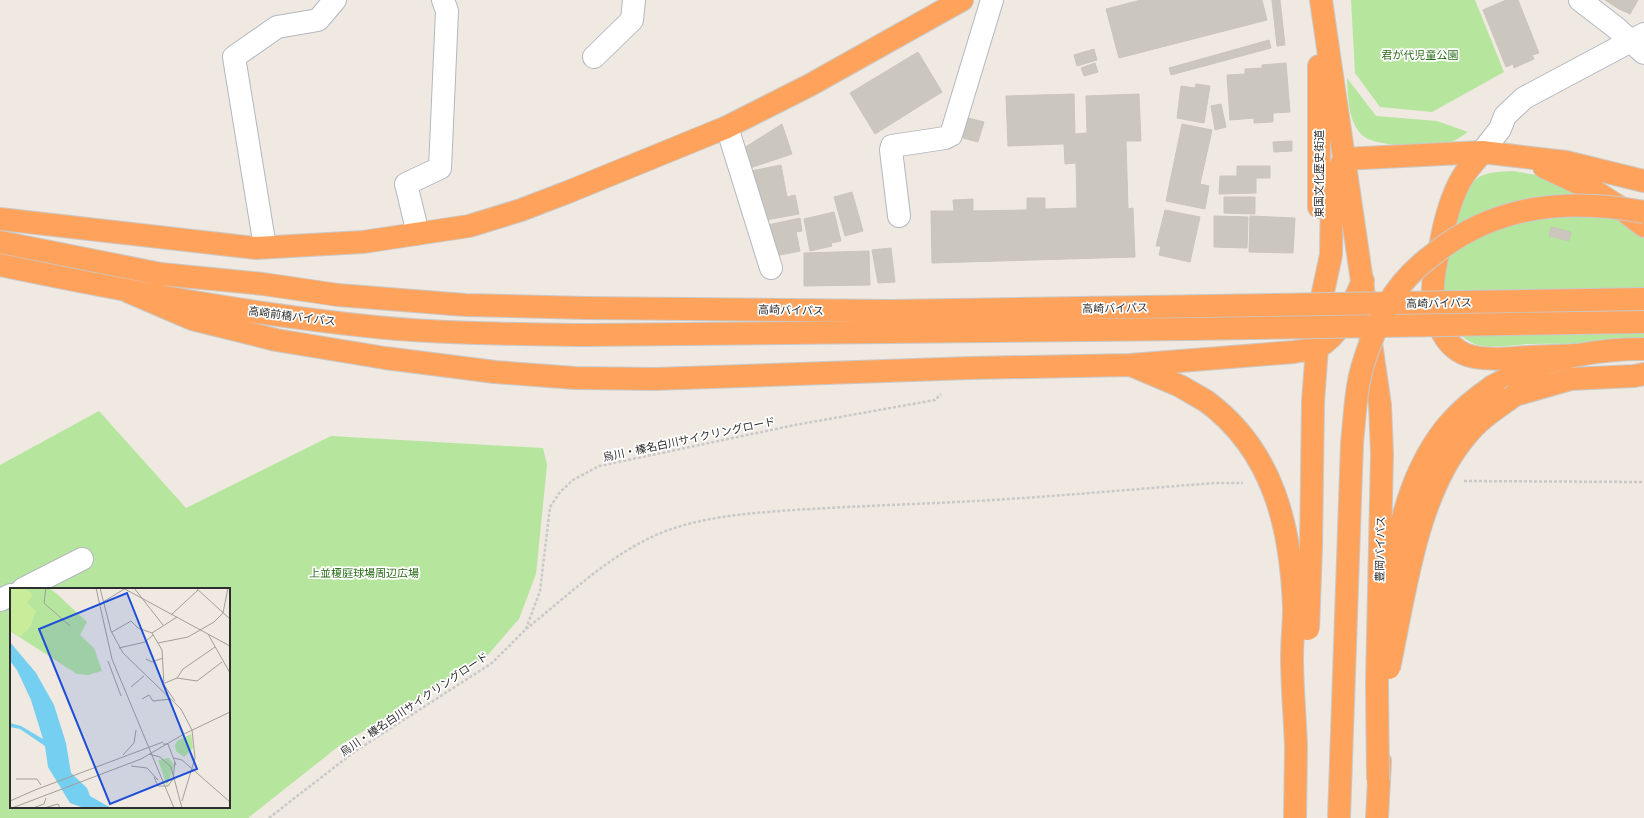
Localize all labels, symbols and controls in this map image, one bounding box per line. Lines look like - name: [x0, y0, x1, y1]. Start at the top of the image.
- park label: 君が代児童公園: [1382, 48, 1459, 61]
- street label: 東国文化歴史街道: [1312, 130, 1325, 218]
- street label: 高崎バイパス: [1406, 295, 1472, 310]
- street label: 高崎バイパス: [1082, 300, 1148, 315]
- street label: 高崎バイパス: [758, 302, 824, 317]
- street label: 高崎前橋バイパス: [248, 304, 336, 327]
- street label: 烏川・榛名白川サイクリングロード: [602, 414, 776, 463]
- street label: 豊岡バイパス: [1372, 516, 1387, 582]
- park label: 上並榎庭球場周辺広場: [309, 566, 419, 579]
- inset map: [10, 588, 230, 808]
- street label: 烏川・榛名白川サイクリングロード: [337, 649, 490, 758]

